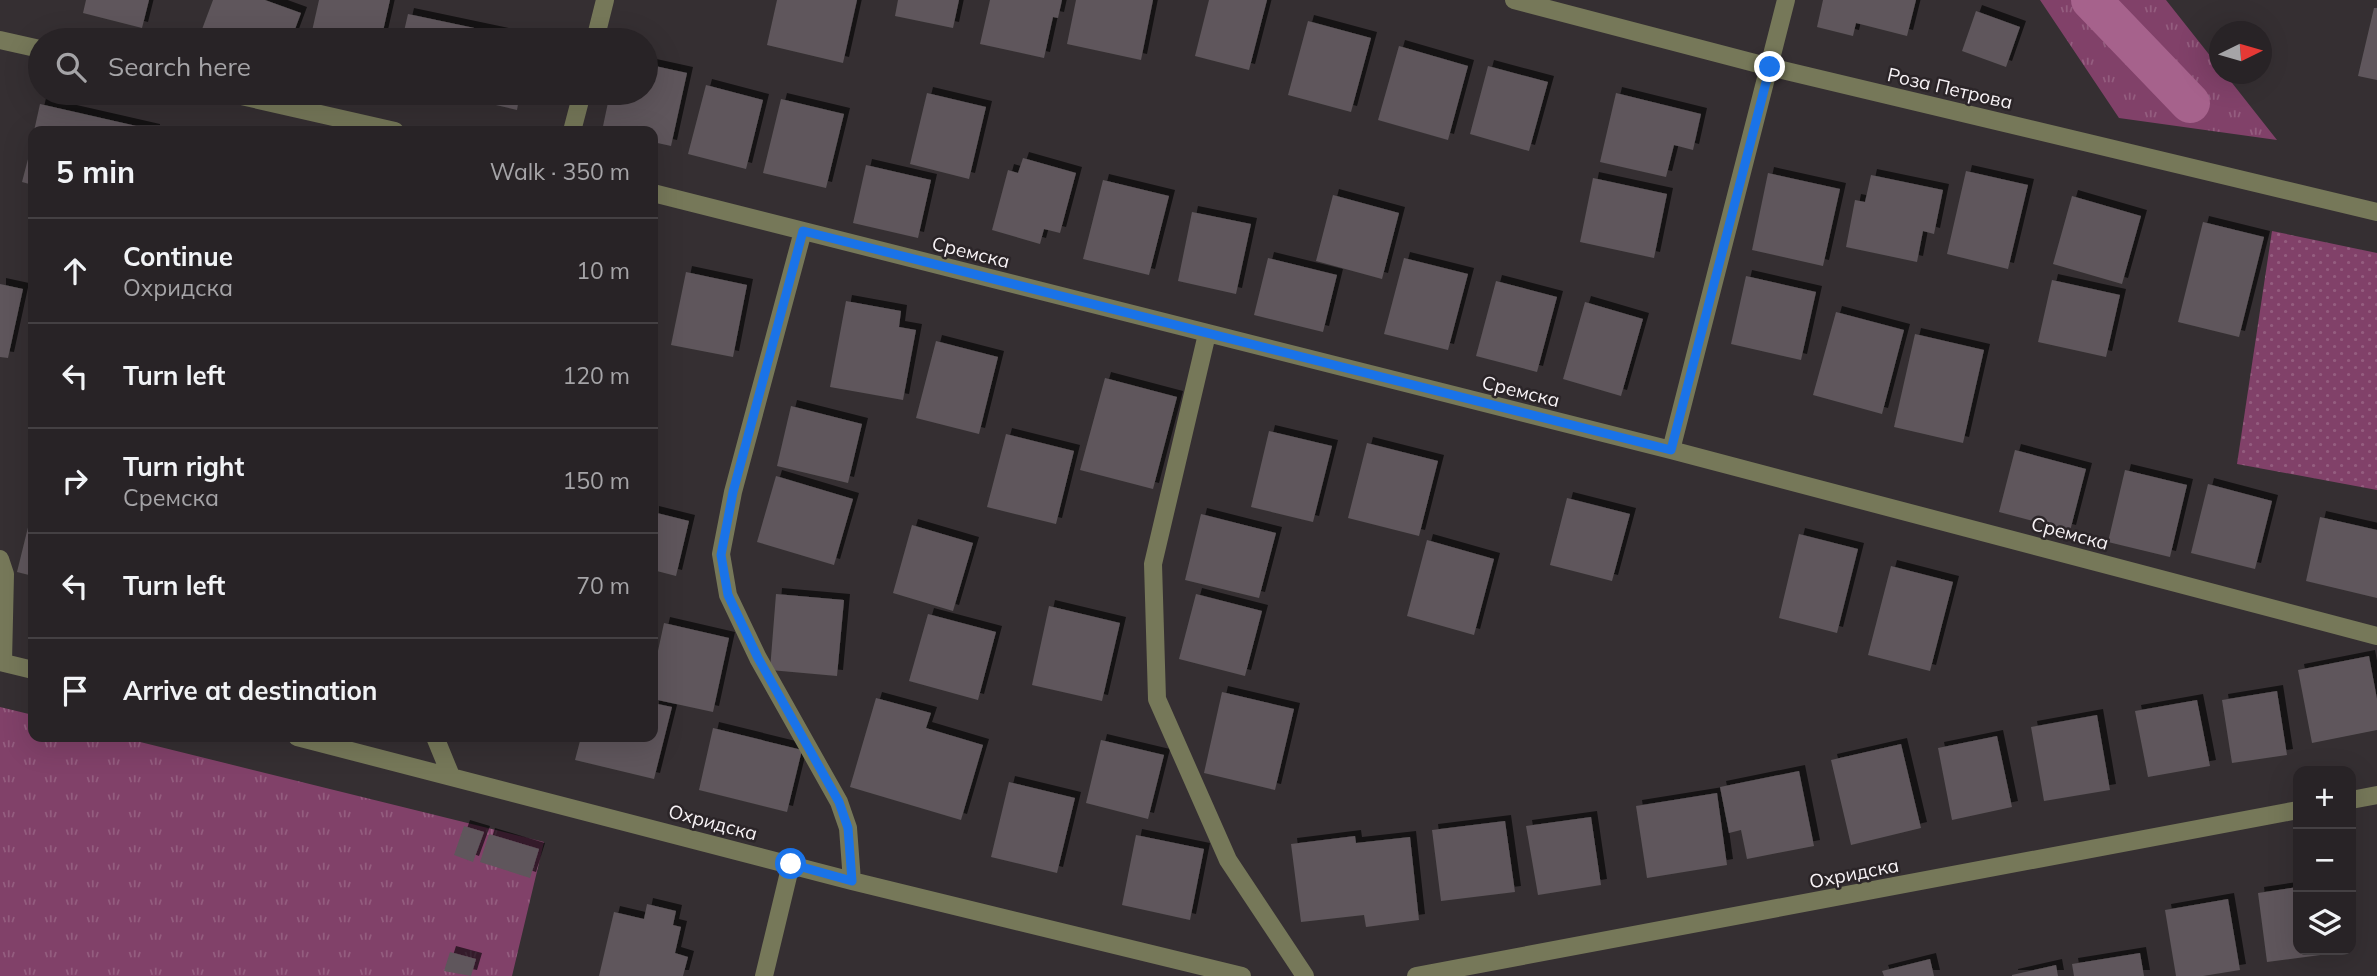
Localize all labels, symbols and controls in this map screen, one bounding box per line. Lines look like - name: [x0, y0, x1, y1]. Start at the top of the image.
- north arrow: [2209, 21, 2272, 84]
- search box: [28, 28, 658, 105]
- icon: search: [52, 48, 90, 86]
- text: Search here: [108, 50, 251, 83]
- route end: [1754, 51, 1785, 82]
- street label: Роза Петрова: [1885, 62, 2015, 114]
- text: 5 min: [56, 153, 135, 191]
- text: Walk · 350 m: [490, 157, 630, 186]
- street label: Сремска: [930, 231, 1012, 273]
- text: Continue: [123, 240, 233, 273]
- icon: ahead: [56, 252, 94, 290]
- text: 10 m: [576, 256, 630, 285]
- text: Охридска: [123, 273, 233, 302]
- icon: left: [56, 357, 94, 395]
- text: Turn left: [123, 359, 225, 392]
- text: 120 m: [562, 361, 630, 390]
- street label: Сремска: [1480, 370, 1562, 412]
- text: Turn right: [123, 450, 244, 483]
- icon: right: [56, 462, 94, 500]
- text: 150 m: [562, 466, 630, 495]
- text: Сремска: [123, 483, 219, 512]
- street label: Сремска: [2029, 511, 2111, 555]
- icon: left: [56, 567, 94, 605]
- text: Turn left: [123, 569, 225, 602]
- text: 70 m: [576, 571, 630, 600]
- icon: arrive: [56, 672, 94, 710]
- text: Arrive at destination: [123, 674, 378, 707]
- map controls: [2293, 766, 2356, 955]
- button: +: [2293, 766, 2356, 829]
- street label: Охридска: [666, 799, 760, 845]
- button: −: [2293, 829, 2356, 892]
- route start: [775, 848, 806, 879]
- street label: Охридска: [1807, 853, 1901, 893]
- button: layers: [2293, 892, 2356, 955]

